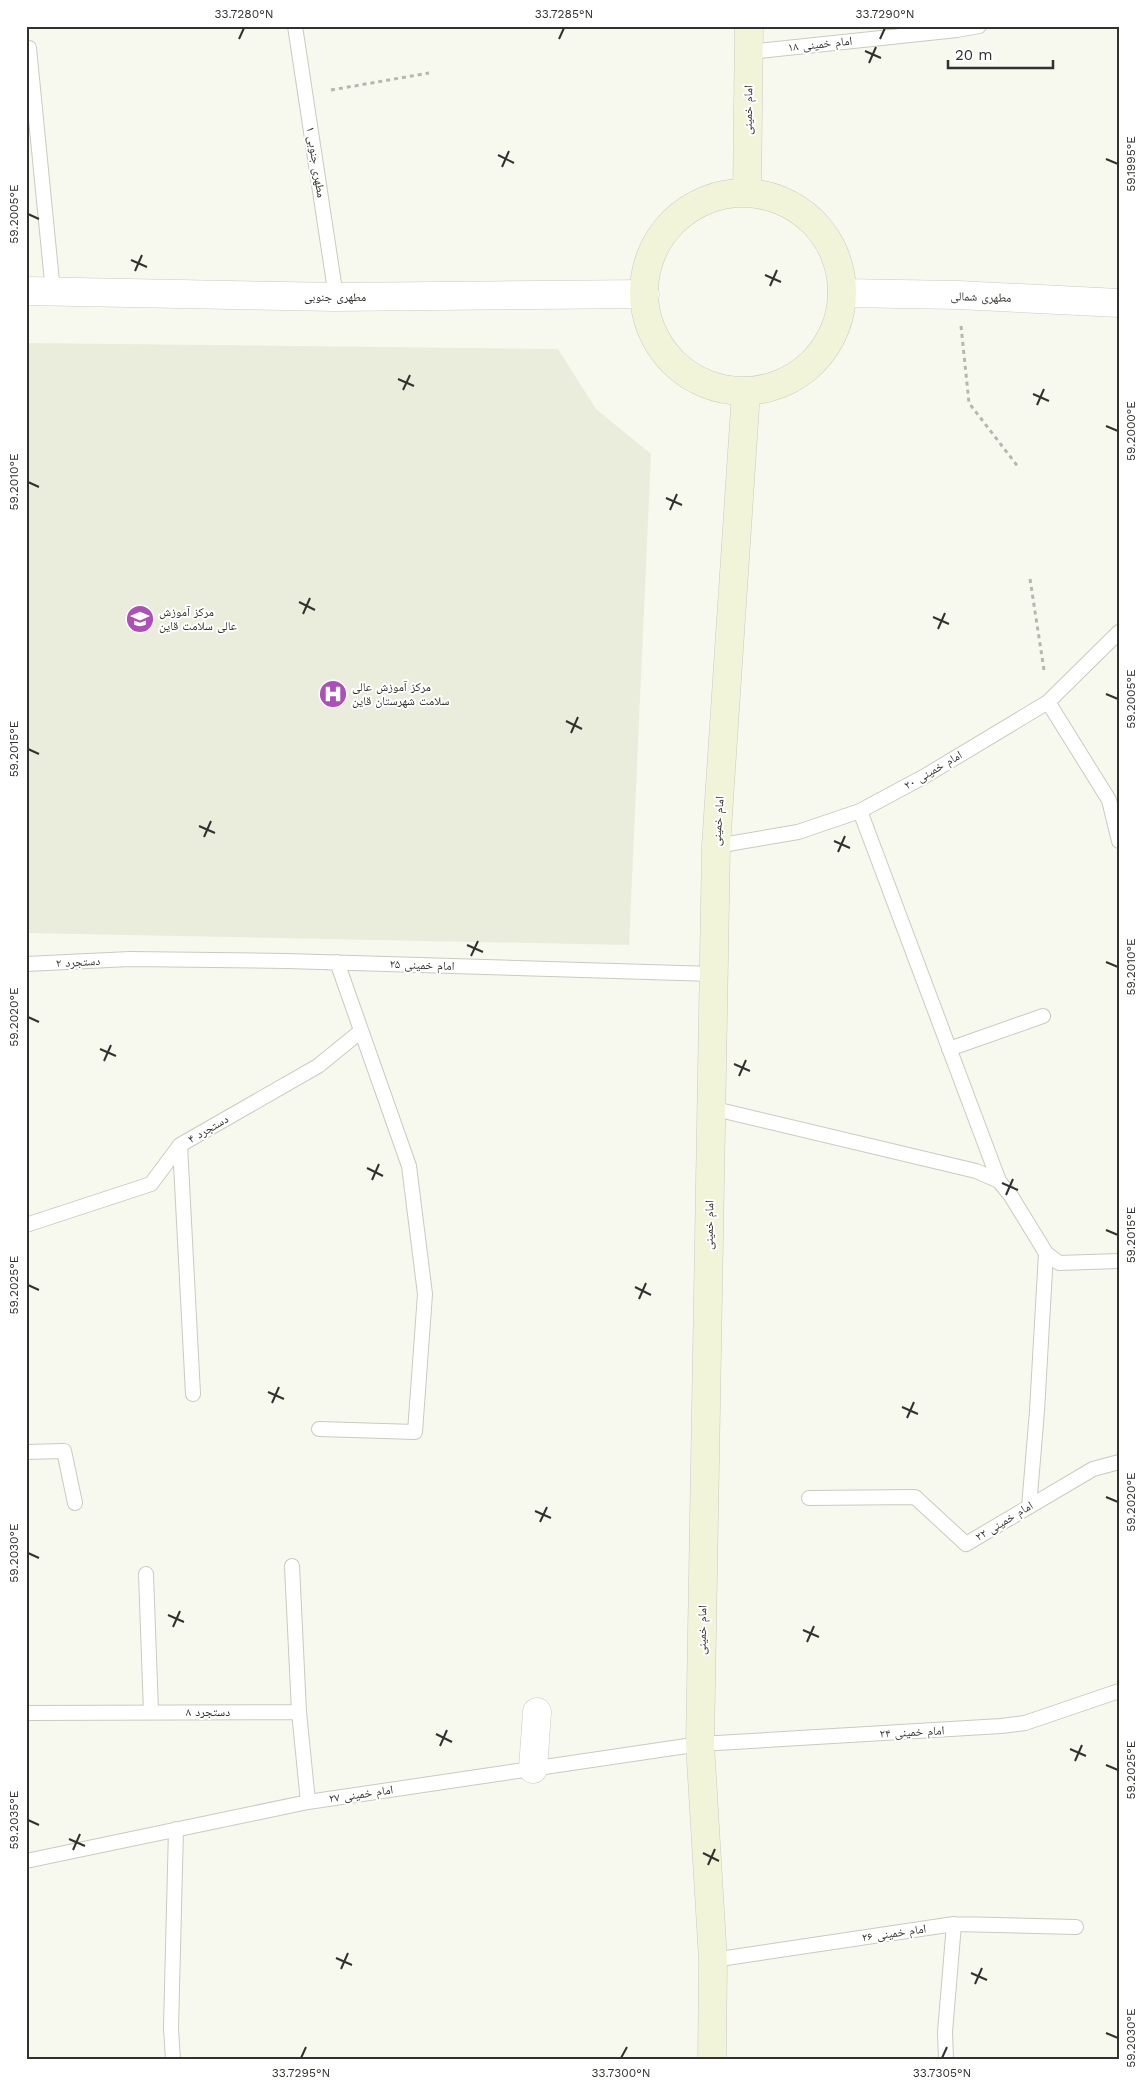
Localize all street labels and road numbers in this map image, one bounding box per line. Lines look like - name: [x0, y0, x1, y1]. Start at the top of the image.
- street label: امام خمینی ۱۸: [787, 34, 853, 55]
- street label: امام خمینی: [741, 85, 756, 135]
- street label: مطهری جنوبی ۱: [303, 125, 329, 199]
- street label: مطهری شمالی: [950, 289, 1012, 305]
- street label: مطهری جنوبی: [304, 290, 366, 304]
- street label: امام خمینی ۲۰: [901, 748, 965, 793]
- street label: امام خمینی: [709, 795, 728, 846]
- street label: دستجرد ۲: [55, 954, 101, 970]
- street label: امام خمینی ۲۵: [389, 957, 455, 974]
- street label: دستجرد ۴: [185, 1112, 231, 1146]
- street label: امام خمینی: [702, 1200, 717, 1250]
- street label: امام خمینی ۲۲: [973, 1498, 1036, 1545]
- street label: امام خمینی: [695, 1605, 710, 1655]
- street label: دستجرد ۸: [186, 1705, 230, 1719]
- street label: امام خمینی ۲۴: [879, 1723, 945, 1742]
- street label: امام خمینی ۲۷: [328, 1783, 394, 1806]
- street label: امام خمینی ۲۶: [861, 1922, 927, 1945]

